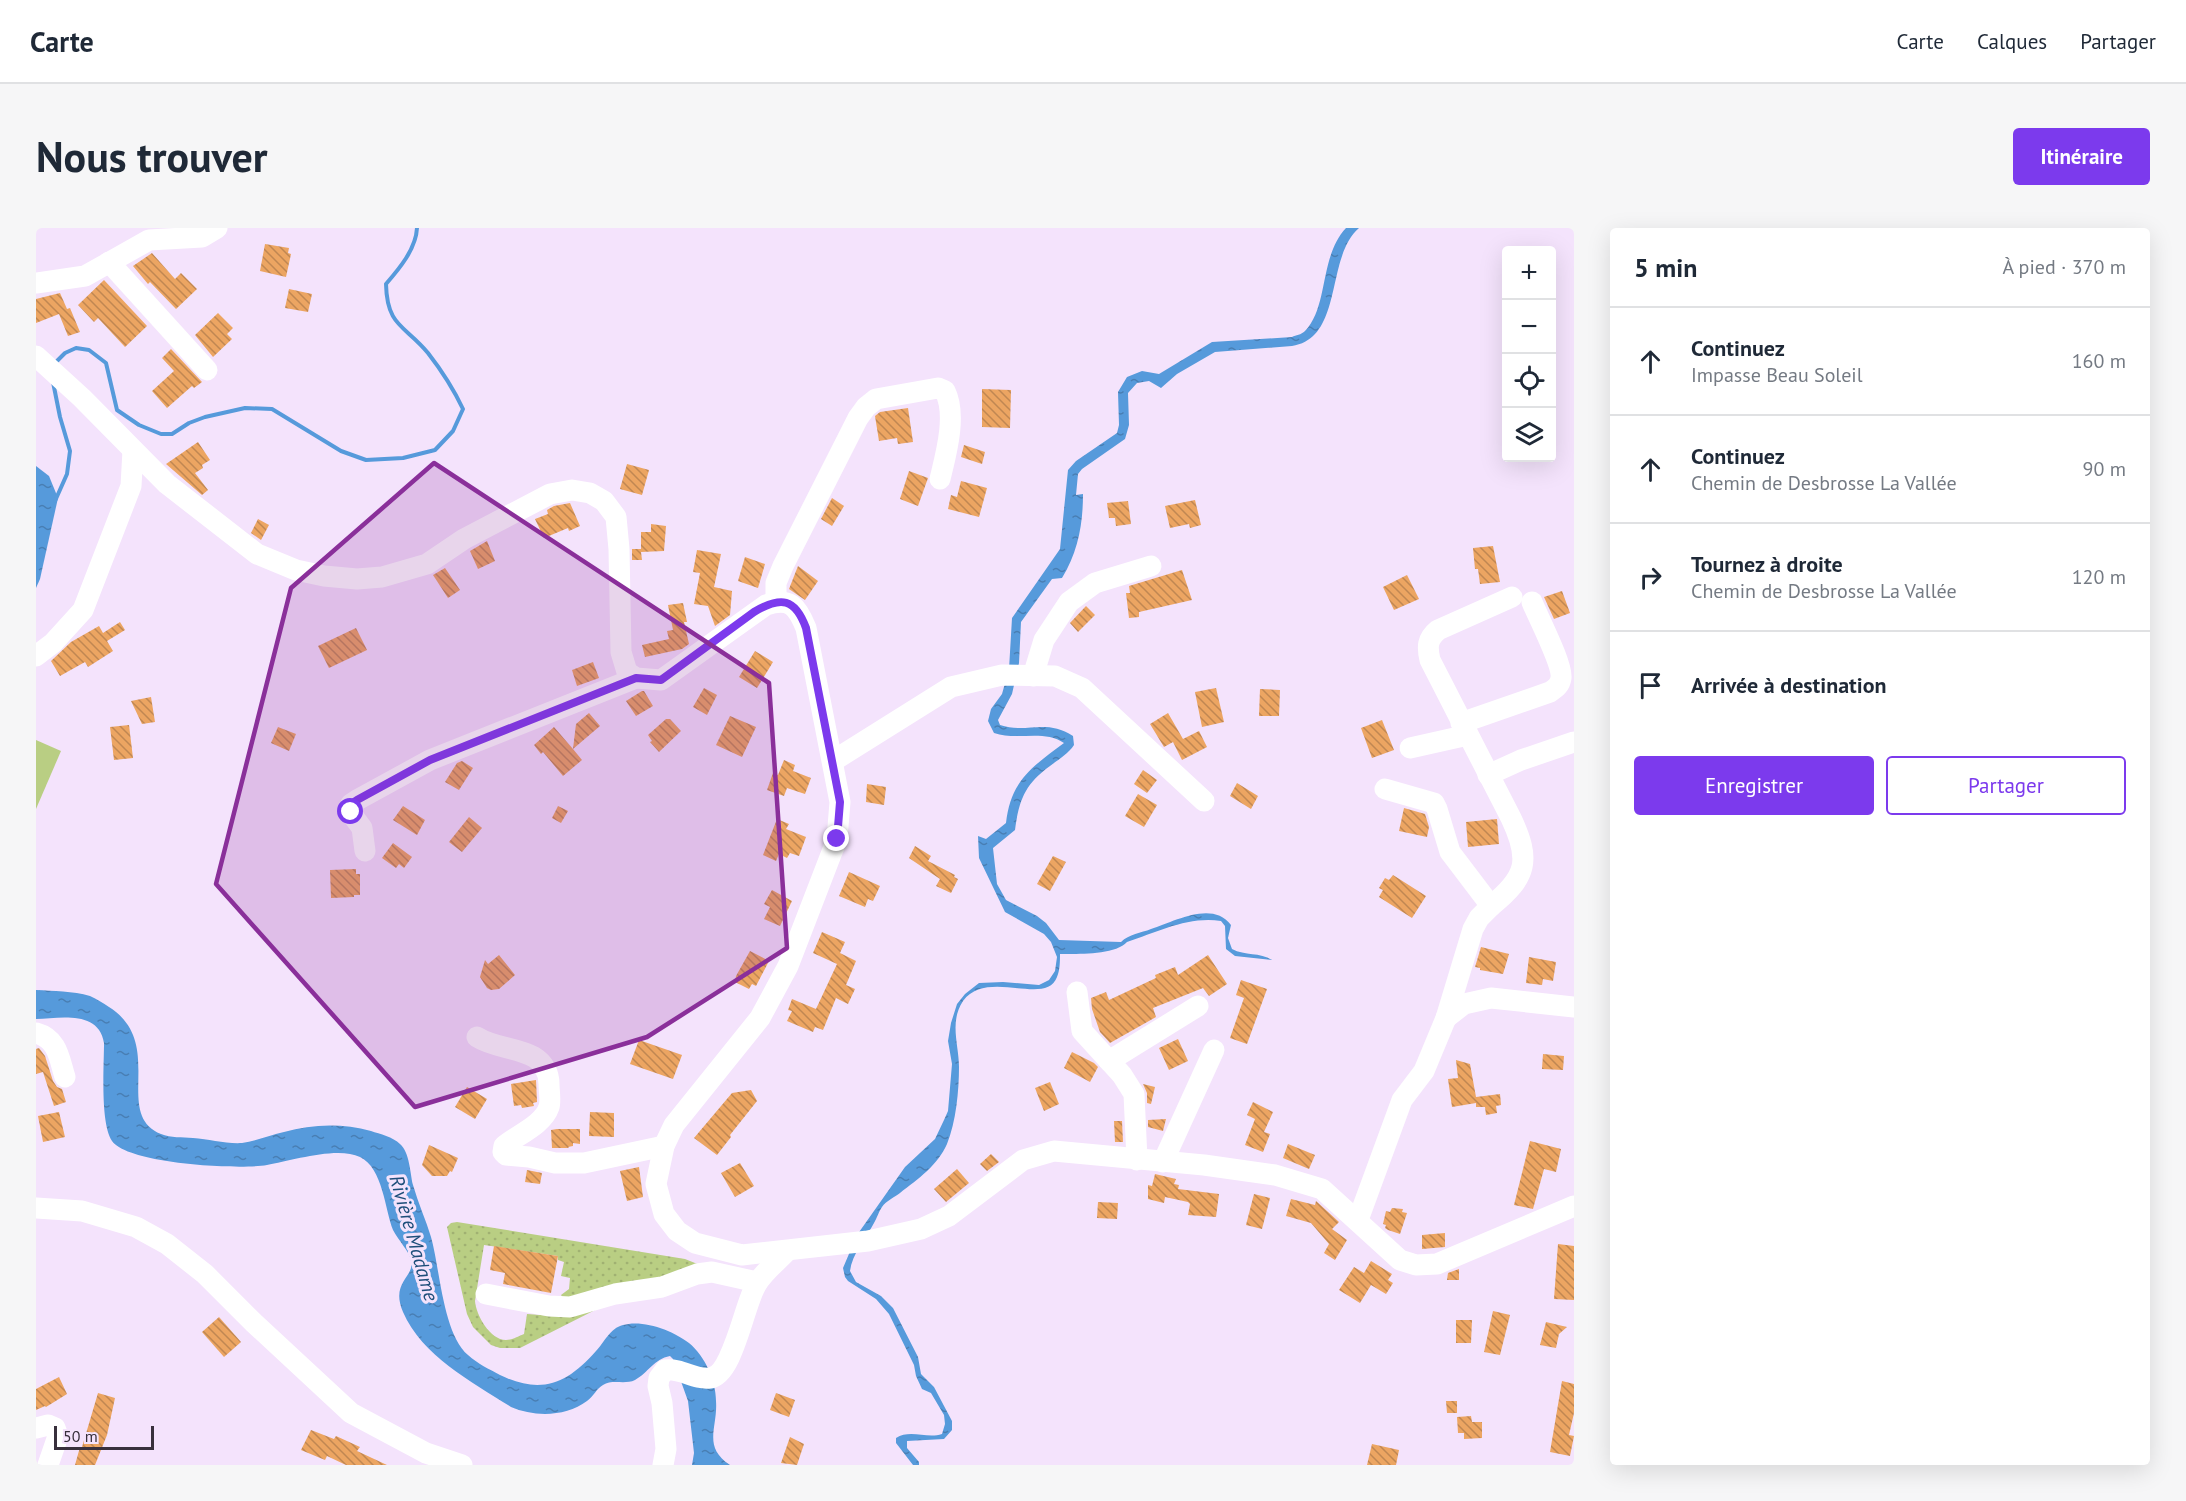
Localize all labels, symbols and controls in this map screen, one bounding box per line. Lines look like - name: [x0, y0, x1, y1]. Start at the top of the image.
- text: Carte: [30, 23, 94, 60]
- text: Carte: [1897, 28, 1944, 55]
- text: Calques: [1977, 28, 2047, 55]
- text: Partager: [2080, 28, 2156, 55]
- button: Itinéraire: [2013, 128, 2150, 185]
- text: Nous trouver: [36, 129, 267, 184]
- map controls: [1502, 246, 1556, 462]
- button: +: [1502, 246, 1556, 300]
- text: 5 min: [1634, 251, 1697, 284]
- text: À pied · 370 m: [2002, 254, 2126, 280]
- button: −: [1502, 300, 1556, 354]
- text: Continuez: [1691, 334, 1785, 362]
- icon: ahead: [1634, 345, 1667, 378]
- text: 160 m: [2072, 348, 2126, 374]
- button: locate: [1502, 354, 1556, 408]
- text: Impasse Beau Soleil: [1691, 362, 1863, 388]
- button: layers: [1502, 408, 1556, 462]
- text: Continuez: [1691, 442, 1785, 470]
- icon: ahead: [1634, 453, 1667, 486]
- text: 90 m: [2083, 456, 2126, 482]
- text: Chemin de Desbrosse La Vallée: [1691, 470, 1957, 496]
- text: Tournez à droite: [1691, 550, 1843, 578]
- icon: right: [1634, 561, 1667, 594]
- text: 120 m: [2072, 564, 2126, 590]
- text: Chemin de Desbrosse La Vallée: [1691, 578, 1957, 604]
- icon: arrive: [1634, 669, 1667, 702]
- text: Arrivée à destination: [1691, 671, 1887, 699]
- button: Enregistrer: [1634, 756, 1874, 815]
- button: Partager: [1886, 756, 2126, 815]
- route start: [337, 798, 363, 824]
- route end: [823, 825, 849, 851]
- water label: Rivière Madame: [384, 1172, 445, 1305]
- scale bar: [54, 1423, 154, 1450]
- text: 50 m: [63, 1426, 98, 1446]

